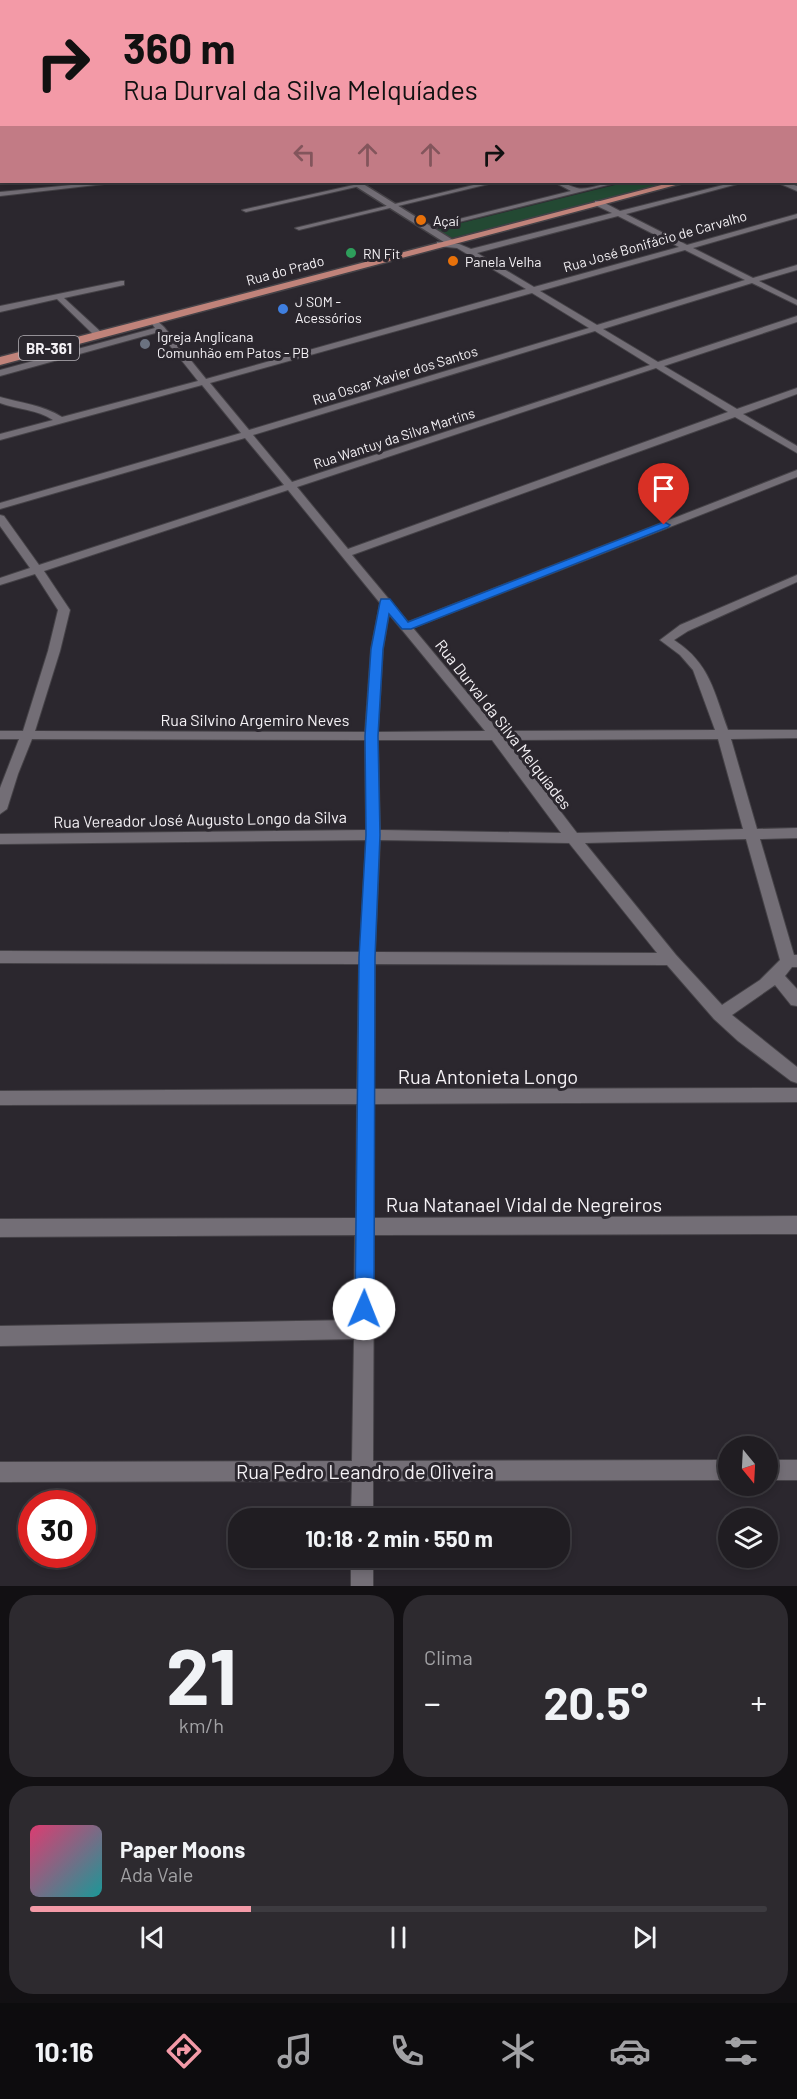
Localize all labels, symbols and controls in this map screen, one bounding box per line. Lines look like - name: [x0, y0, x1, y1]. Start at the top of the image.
- text: 360 m: [123, 22, 236, 72]
- icon: right: [24, 24, 102, 102]
- text: Rua Durval da Silva Melquíades: [123, 73, 478, 105]
- icon: left: [288, 138, 321, 171]
- icon: ahead: [351, 138, 384, 171]
- icon: ahead: [414, 138, 447, 171]
- icon: right: [477, 138, 510, 171]
- street label: Rua José Bonifácio de Carvalho: [561, 207, 749, 275]
- place label: Açaí: [433, 212, 459, 229]
- marker: Açaí: [414, 213, 428, 227]
- place label: RN Fit: [363, 245, 400, 262]
- marker: RN Fit: [344, 246, 358, 260]
- street label: Rua do Prado: [244, 251, 326, 289]
- place label: Panela Velha: [465, 253, 541, 270]
- marker: Panela Velha: [446, 254, 460, 268]
- place label: J SOM - Acessórios: [295, 293, 362, 326]
- marker: J SOM - Acessórios: [276, 302, 290, 316]
- place label: Igreja Anglicana Comunhão em Patos - PB: [157, 328, 309, 361]
- road number: BR-361: [19, 336, 79, 360]
- marker: Igreja Anglicana Comunhão em Patos - PB: [138, 337, 152, 351]
- street label: Rua Oscar Xavier dos Santos: [311, 342, 480, 408]
- street label: Rua Wantuy da Silva Martins: [311, 404, 477, 472]
- pin: [638, 463, 689, 525]
- icon: arrive: [647, 472, 680, 505]
- street label: Rua Durval da Silva Melquíades: [432, 635, 576, 813]
- street label: Rua Silvino Argemiro Neves: [161, 710, 349, 729]
- street label: Rua Vereador José Augusto Longo da Silva: [53, 807, 347, 831]
- street label: Rua Antonieta Longo: [398, 1064, 578, 1088]
- street label: Rua Natanael Vidal de Negreiros: [386, 1192, 662, 1216]
- position arrow: [332, 1277, 396, 1341]
- north arrow: [718, 1436, 778, 1496]
- map controls: [718, 1436, 778, 1568]
- street label: Rua Pedro Leandro de Oliveira: [236, 1459, 494, 1483]
- speed limit sign: 30: [18, 1490, 96, 1568]
- button: layers: [718, 1508, 778, 1568]
- text: 10:18 · 2 min · 550 m: [305, 1525, 493, 1551]
- text: 21: [166, 1627, 237, 1721]
- text: Clima: [424, 1645, 473, 1669]
- text: 20.5°: [543, 1675, 648, 1729]
- text: −: [424, 1682, 441, 1722]
- text: +: [751, 1682, 767, 1722]
- text: km/h: [179, 1713, 224, 1737]
- text: Paper Moons: [120, 1836, 245, 1862]
- text: Ada Vale: [120, 1862, 193, 1886]
- icon: previous: [136, 1921, 169, 1954]
- icon: pause: [382, 1921, 415, 1954]
- icon: next: [628, 1921, 661, 1954]
- icon: directions: [163, 2030, 205, 2072]
- icon: music: [274, 2030, 316, 2072]
- icon: phone: [386, 2030, 428, 2072]
- icon: climate: [497, 2030, 539, 2072]
- icon: car: [609, 2030, 651, 2072]
- icon: filters: [720, 2030, 762, 2072]
- text: 10:16: [35, 2035, 94, 2067]

